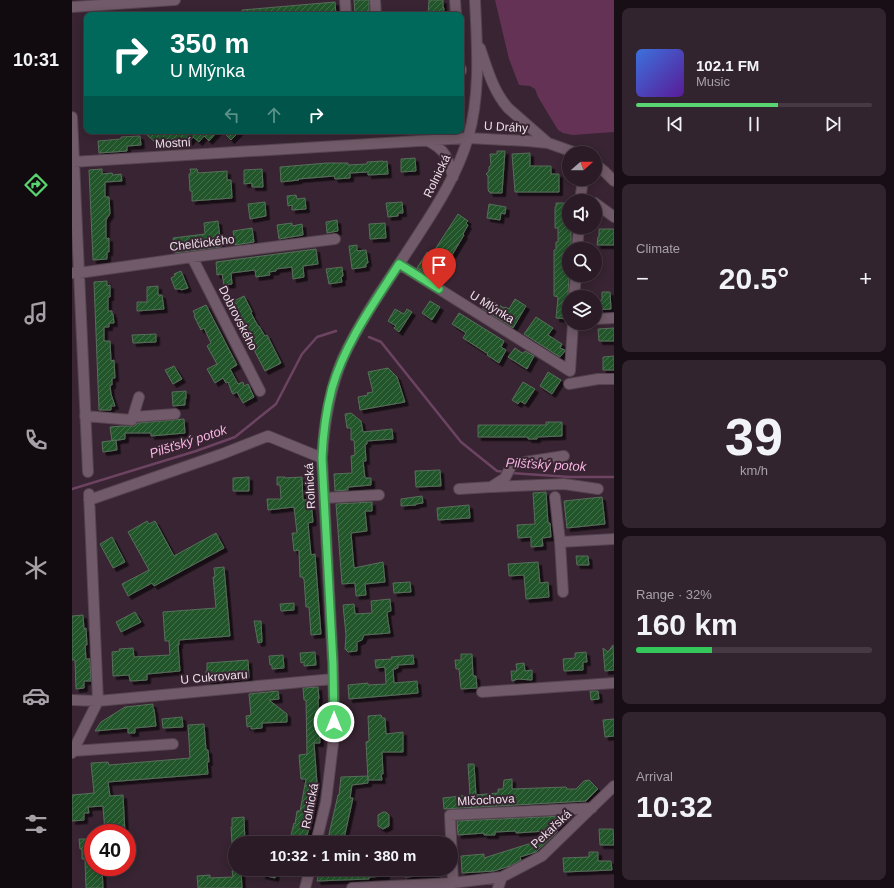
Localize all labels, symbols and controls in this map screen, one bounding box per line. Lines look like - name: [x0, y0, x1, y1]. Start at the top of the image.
- icon: right: [104, 28, 156, 80]
- text: 350 m: [170, 28, 249, 59]
- text: 10:31: [13, 50, 59, 70]
- text: 102.1 FM: [696, 57, 759, 74]
- text: U Mlýnka: [170, 61, 245, 81]
- text: Music: [696, 74, 730, 89]
- icon: left: [221, 104, 243, 126]
- icon: ahead: [263, 104, 285, 126]
- icon: right: [305, 104, 327, 126]
- icon: previous: [664, 113, 686, 135]
- icon: pause: [743, 113, 765, 135]
- icon: next: [822, 113, 844, 135]
- street label: U Dráhy: [484, 119, 528, 135]
- street label: Mostní: [155, 135, 192, 151]
- north arrow: [562, 146, 602, 186]
- map controls: [562, 146, 602, 330]
- street label: Rolnická: [421, 152, 454, 200]
- icon: directions: [22, 171, 50, 199]
- button: sound: [562, 194, 602, 234]
- street label: Chelčického: [169, 232, 236, 254]
- text: Climate: [636, 241, 680, 256]
- button: search: [562, 242, 602, 282]
- pin: [422, 248, 456, 289]
- icon: arrive: [428, 254, 450, 276]
- text: 20.5°: [719, 262, 789, 295]
- text: −: [636, 266, 649, 291]
- text: +: [859, 266, 872, 291]
- street label: Dobrovského: [216, 283, 260, 353]
- street label: U Mlýnka: [467, 288, 517, 326]
- button: layers: [562, 290, 602, 330]
- icon: music: [22, 299, 50, 327]
- text: 39: [725, 408, 783, 466]
- water label: Pilšťský potok: [148, 421, 230, 461]
- icon: phone: [22, 426, 50, 454]
- water label: Pilšťský potok: [505, 455, 588, 474]
- street label: Rolnická: [302, 462, 318, 509]
- text: km/h: [740, 463, 768, 478]
- icon: climate: [22, 554, 50, 582]
- text: Range · 32%: [636, 587, 712, 602]
- text: 160 km: [636, 608, 738, 641]
- street label: U Cukrovaru: [180, 667, 248, 687]
- icon: car: [22, 682, 50, 710]
- position arrow: [313, 701, 355, 743]
- text: Arrival: [636, 769, 673, 784]
- street label: Rolnická: [299, 782, 321, 830]
- text: 10:32: [636, 790, 713, 823]
- street label: Mlčochova: [457, 791, 515, 808]
- street label: Pekařská: [528, 807, 574, 851]
- icon: filters: [22, 810, 50, 838]
- speed limit sign: 40: [84, 824, 136, 876]
- text: 10:32 · 1 min · 380 m: [270, 847, 416, 864]

